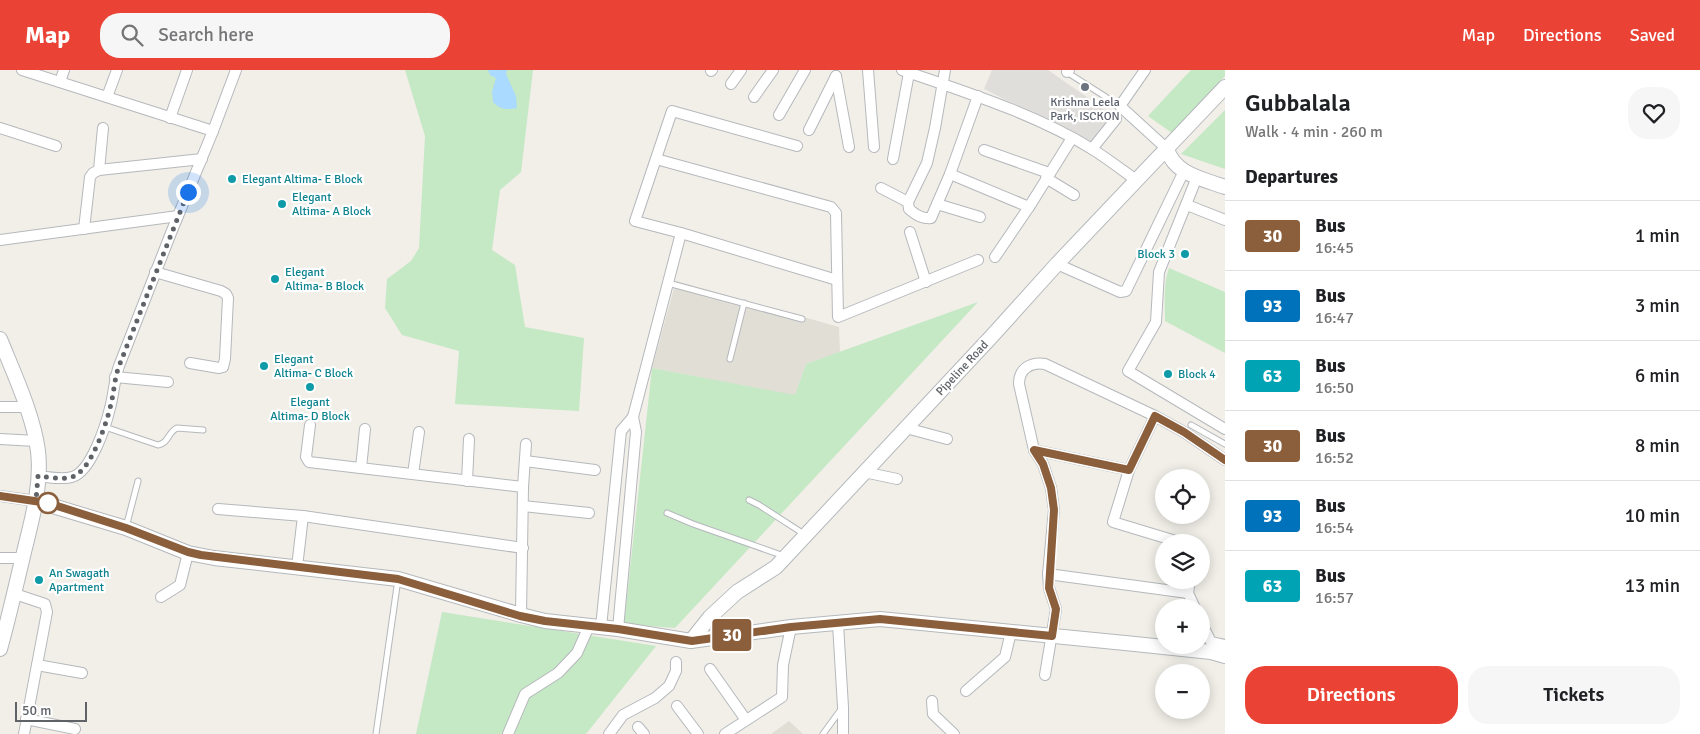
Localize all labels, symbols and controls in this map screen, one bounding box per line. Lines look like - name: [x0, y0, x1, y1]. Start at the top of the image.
- search box: [100, 13, 450, 58]
- text: Map: [25, 20, 70, 50]
- icon: search: [118, 21, 146, 49]
- text: Search here: [158, 23, 254, 47]
- text: Map: [1462, 24, 1495, 46]
- text: Directions: [1523, 24, 1602, 46]
- text: Saved: [1630, 24, 1675, 46]
- marker: Krishna Leela Park, ISCKON: [1079, 81, 1091, 93]
- button: heart: [1628, 87, 1680, 139]
- text: Gubbalala: [1245, 88, 1351, 118]
- place label: Krishna Leela Park, ISCKON: [1050, 95, 1120, 124]
- text: Walk · 4 min · 260 m: [1245, 122, 1383, 142]
- text: Departures: [1245, 165, 1338, 189]
- place label: Elegant Altima- E Block: [242, 172, 363, 187]
- marker: Elegant Altima- E Block: [226, 173, 238, 185]
- your location: [176, 180, 201, 205]
- place label: Elegant Altima- A Block: [292, 190, 371, 219]
- marker: Elegant Altima- A Block: [276, 198, 288, 210]
- text: Bus: [1315, 214, 1346, 238]
- text: 1 min: [1635, 224, 1680, 248]
- text: 30: [1263, 225, 1282, 247]
- text: 16:45: [1315, 238, 1354, 258]
- place label: Block 3: [1137, 247, 1175, 262]
- marker: Block 3: [1179, 248, 1191, 260]
- place label: Elegant Altima- B Block: [285, 265, 364, 294]
- marker: Elegant Altima- B Block: [269, 273, 281, 285]
- text: Bus: [1315, 284, 1346, 308]
- text: 3 min: [1635, 294, 1680, 318]
- text: 93: [1263, 295, 1282, 317]
- text: 16:47: [1315, 308, 1354, 328]
- street label: Pipeline Road: [933, 338, 992, 399]
- place label: Elegant Altima- C Block: [274, 352, 353, 381]
- text: Bus: [1315, 354, 1346, 378]
- marker: Elegant Altima- C Block: [258, 360, 270, 372]
- text: 6 min: [1635, 364, 1680, 388]
- text: 63: [1263, 365, 1282, 387]
- place label: Block 4: [1178, 367, 1216, 382]
- marker: Block 4: [1162, 368, 1174, 380]
- text: 16:50: [1315, 378, 1354, 398]
- marker: Elegant Altima- D Block: [304, 381, 316, 393]
- place label: Elegant Altima- D Block: [270, 395, 350, 424]
- text: Bus: [1315, 424, 1346, 448]
- text: 8 min: [1635, 434, 1680, 458]
- text: 30: [1263, 435, 1282, 457]
- text: 16:52: [1315, 448, 1354, 468]
- map controls: [1155, 469, 1210, 719]
- button: locate: [1155, 469, 1210, 524]
- unlabelled marker: [37, 492, 59, 514]
- text: Bus: [1315, 494, 1346, 518]
- text: 10 min: [1625, 504, 1680, 528]
- text: 93: [1263, 505, 1282, 527]
- text: 16:54: [1315, 518, 1354, 538]
- button: layers: [1155, 534, 1210, 589]
- text: Bus: [1315, 564, 1346, 588]
- place label: An Swagath Apartment: [49, 566, 110, 595]
- marker: An Swagath Apartment: [33, 574, 45, 586]
- text: 13 min: [1625, 574, 1680, 598]
- text: 63: [1263, 575, 1282, 597]
- text: 16:57: [1315, 588, 1354, 608]
- button: +: [1155, 599, 1210, 654]
- line badge: 30: [710, 619, 754, 651]
- text: 30: [722, 624, 742, 646]
- button: −: [1155, 664, 1210, 719]
- button: Directions: [1245, 666, 1458, 724]
- button: Tickets: [1468, 666, 1680, 724]
- scale bar: [15, 699, 88, 722]
- text: 50 m: [22, 702, 51, 719]

